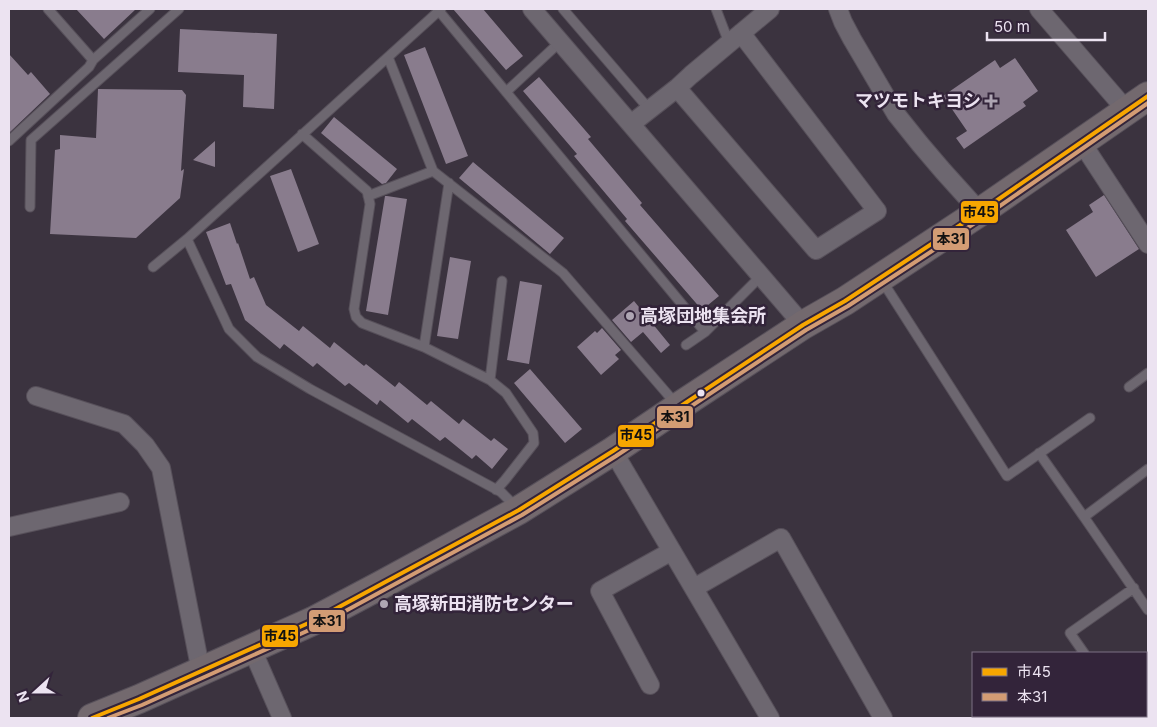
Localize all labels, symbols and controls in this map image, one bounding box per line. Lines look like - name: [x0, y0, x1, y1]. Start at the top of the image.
- scale bar: [987, 10, 1104, 42]
- text: 50 m: [994, 17, 1030, 36]
- place label: マツモトキヨシ: [855, 90, 981, 111]
- marker: マツモトキヨシ: [985, 95, 997, 107]
- line badge: 市45: [960, 200, 999, 224]
- text: 市45: [963, 203, 995, 220]
- line badge: 本31: [932, 227, 970, 251]
- text: 本31: [936, 230, 966, 247]
- place label: 高塚団地集会所: [640, 305, 766, 326]
- marker: 高塚団地集会所: [624, 310, 636, 322]
- unlabelled marker: [696, 388, 706, 398]
- line badge: 本31: [656, 405, 694, 429]
- text: 本31: [660, 408, 690, 425]
- line badge: 市45: [617, 424, 655, 448]
- text: 市45: [620, 426, 652, 443]
- place label: 高塚新田消防センター: [394, 593, 574, 614]
- marker: 高塚新田消防センター: [378, 598, 390, 610]
- line badge: 本31: [308, 609, 346, 633]
- text: 本31: [312, 612, 342, 629]
- line badge: 市45: [261, 624, 299, 648]
- text: 市45: [264, 627, 296, 644]
- legend: [972, 652, 1147, 717]
- text: 市45: [1017, 662, 1051, 681]
- north arrow: [10, 667, 60, 717]
- text: 本31: [1017, 687, 1047, 706]
- text: N: [13, 689, 32, 705]

